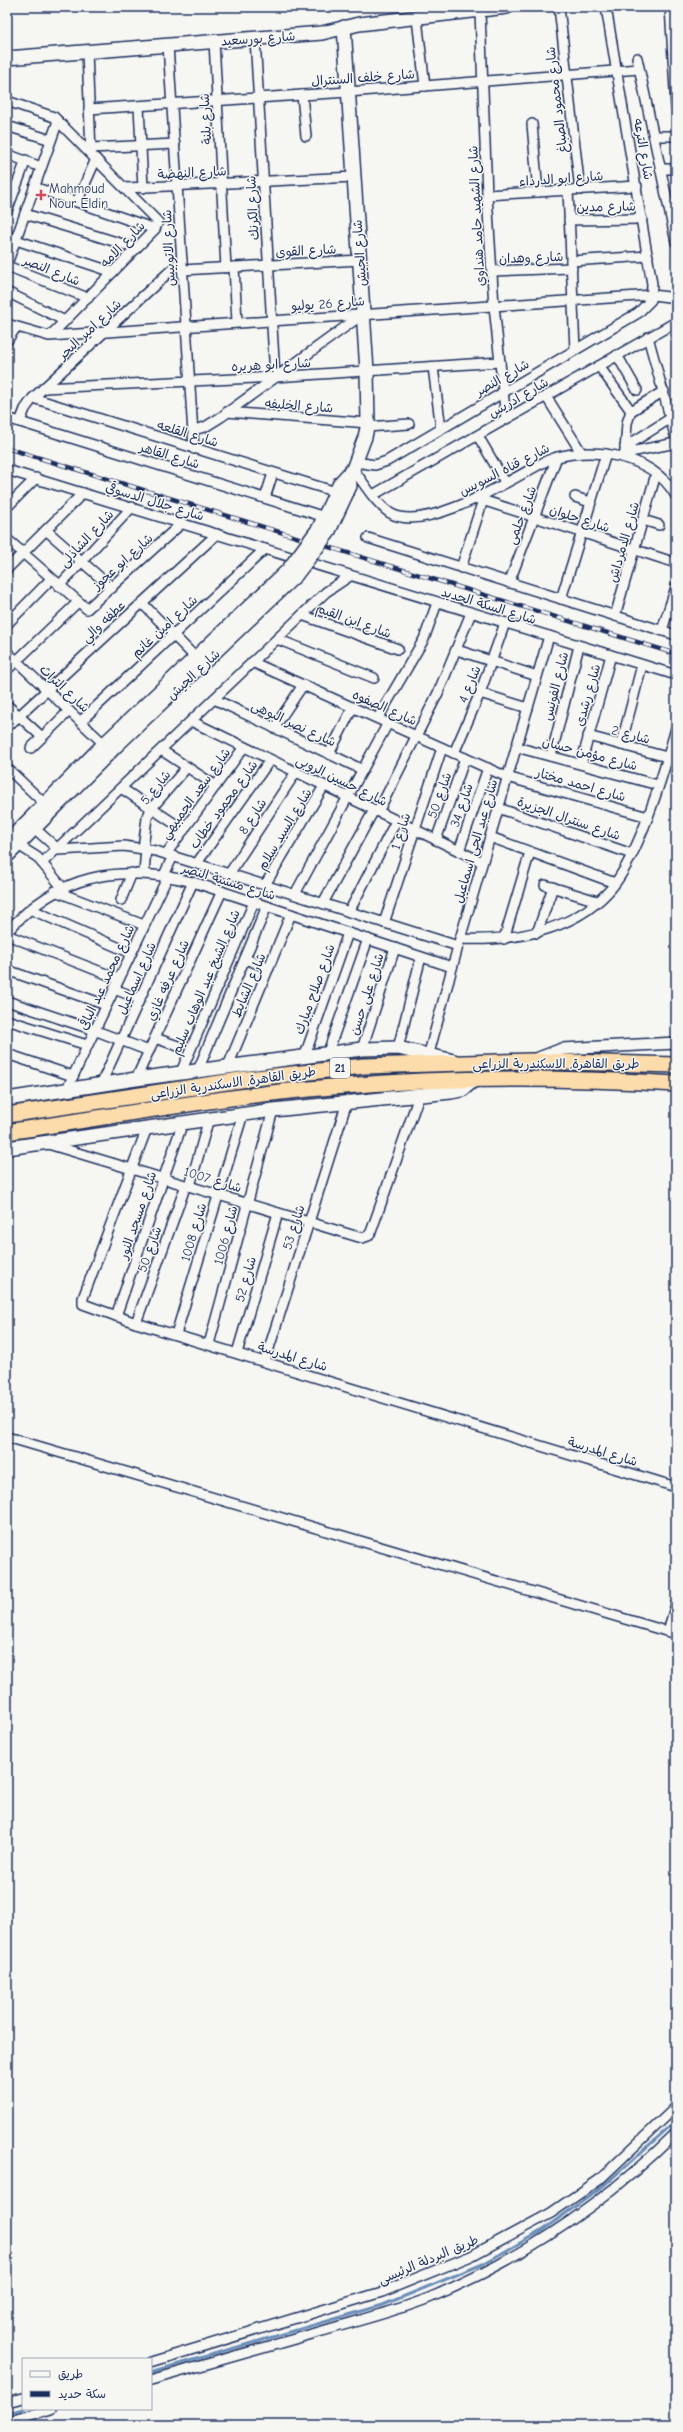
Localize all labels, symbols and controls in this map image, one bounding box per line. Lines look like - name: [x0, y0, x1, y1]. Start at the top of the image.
- street label: شارع بورسعيد: [220, 28, 296, 51]
- street label: شارع محمود الصباغ: [543, 46, 572, 154]
- street label: شارع خلف السنترال: [311, 66, 415, 91]
- street label: شارع بلنة: [197, 93, 216, 145]
- street label: شارع الترعه: [629, 117, 656, 181]
- street label: شارع الشهيد حامد هنداوي: [465, 145, 490, 287]
- street label: شارع النهضة: [157, 163, 227, 184]
- street label: شارع ابو الدرداء: [518, 168, 604, 191]
- street label: شارع الكرنك: [243, 175, 264, 241]
- place label: Mahmoud Nour Eldin: [49, 181, 108, 211]
- marker: Mahmoud Nour Eldin: [36, 190, 46, 200]
- street label: شارع مدين: [576, 198, 636, 217]
- street label: شارع الاتوبيس: [159, 209, 180, 287]
- street label: شارع الامه: [97, 218, 149, 272]
- street label: شارع الجيش: [350, 219, 371, 287]
- street label: شارع القوى: [275, 241, 337, 262]
- street label: شارع وهدان: [498, 249, 564, 268]
- street label: شارع النصر: [20, 252, 82, 290]
- street label: شارع 26 يوليو: [290, 293, 366, 316]
- street label: شارع امير البحر: [54, 296, 126, 365]
- street label: شارع ابو هريره: [231, 355, 311, 376]
- street label: شارع النصر: [472, 356, 533, 401]
- street label: شارع ادريس: [486, 374, 552, 422]
- street label: شارع الخليفه: [264, 396, 334, 417]
- street label: شارع القلعه: [155, 417, 220, 452]
- street label: شارع القاهر: [137, 439, 201, 474]
- street label: شارع قناه السويس: [457, 440, 553, 500]
- street label: شارع جلال الدسوقي: [103, 478, 206, 525]
- street label: شارع حلمى: [503, 484, 541, 547]
- street label: شارع الدمرداش: [605, 500, 644, 585]
- street label: شارع حلوان: [547, 502, 612, 537]
- street label: شارع الشاذلى: [56, 507, 118, 571]
- street label: شارع ابو عجوز: [88, 530, 157, 595]
- street label: شارع السكة الحديد: [439, 584, 538, 629]
- street label: شارع امين غانم: [128, 592, 202, 663]
- street label: عطفه والي: [78, 597, 131, 648]
- street label: شارع ابن القيم: [313, 600, 393, 644]
- street label: شارع الجيش: [164, 646, 224, 704]
- street label: شارع الفونس: [540, 650, 573, 722]
- street label: شارع التراث: [35, 662, 93, 717]
- street label: شارع رشدى: [571, 662, 605, 728]
- street label: شارع 4: [455, 663, 486, 706]
- street label: شارع الصفوه: [349, 687, 419, 730]
- street label: شارع نصر البوهى: [248, 697, 338, 751]
- street label: شارع 2: [609, 722, 652, 749]
- street label: شارع مؤمن حسان: [540, 734, 639, 775]
- street label: شارع سعد الجمبيهي: [157, 745, 237, 844]
- street label: شارع حسين الروبى: [293, 752, 390, 811]
- street label: شارع محمود خطاب: [186, 757, 262, 853]
- street label: شارع احمد مختار: [533, 764, 627, 806]
- street label: شارع 5: [137, 767, 175, 809]
- street label: شارع 50: [424, 770, 457, 821]
- street label: شارع عبد الحى اسماعيل: [451, 778, 502, 905]
- street label: شارع 34: [447, 781, 478, 830]
- street label: شارع السيد سلام: [254, 786, 317, 874]
- street label: شارع سنترال الجزيرة: [515, 794, 622, 845]
- street label: شارع 8: [235, 796, 271, 838]
- street label: شارع 1: [388, 811, 415, 852]
- street label: شارع منشية النصر: [179, 860, 277, 905]
- street label: شارع الشيخ عبد الوهاب سليم: [168, 907, 246, 1058]
- street label: شارع محمد عبد الباقى: [75, 922, 139, 1033]
- street label: شارع عرفه غازي: [143, 937, 194, 1024]
- street label: شارع اسماعيل: [114, 940, 161, 1017]
- street label: شارع صلاح مبارك: [291, 942, 340, 1037]
- street label: شارع الشايط: [228, 951, 271, 1020]
- street label: شارع على حسن: [346, 951, 389, 1038]
- street label: طريق القاهرة, الاسكندرية الزراعى: [473, 1056, 639, 1073]
- road number: 21: [330, 1058, 350, 1078]
- street label: طريق القاهرة, الاسكندرية الزراعى: [149, 1063, 317, 1104]
- street label: شارع 1007: [182, 1164, 244, 1197]
- street label: شارع مسجد النور: [115, 1169, 161, 1263]
- street label: شارع 1008: [178, 1201, 211, 1264]
- street label: شارع 53: [279, 1203, 310, 1252]
- street label: شارع 1006: [210, 1204, 242, 1267]
- street label: شارع 50: [134, 1224, 167, 1275]
- street label: شارع 52: [232, 1255, 261, 1304]
- street label: شارع المدرسة: [256, 1339, 329, 1376]
- street label: شارع المدرسة: [566, 1434, 639, 1471]
- street label: طريق البردلة الرئيسى: [376, 2232, 481, 2289]
- legend: [22, 2358, 152, 2410]
- text: طريق: [58, 2367, 83, 2381]
- text: سكة حديد: [58, 2387, 106, 2401]

